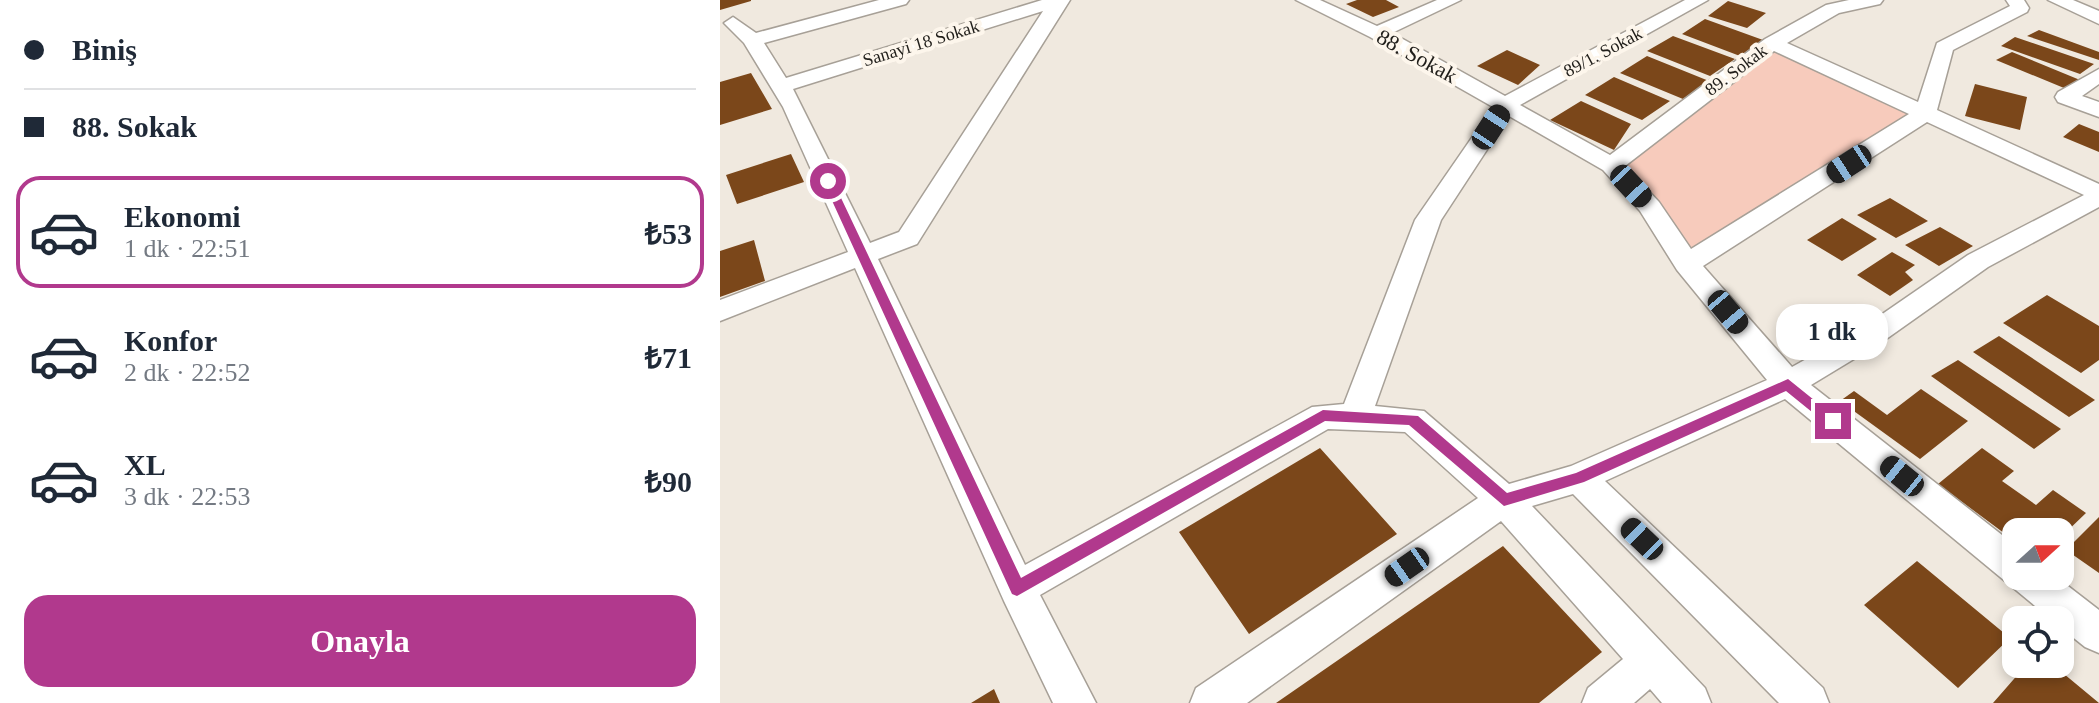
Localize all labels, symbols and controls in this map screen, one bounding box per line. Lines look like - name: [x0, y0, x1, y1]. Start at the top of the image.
- street label: Sanayi 18 Sokak: [860, 16, 982, 70]
- street label: 89/1. Sokak: [1560, 23, 1646, 81]
- street label: 88. Sokak: [1372, 24, 1462, 88]
- text: Biniş: [72, 33, 137, 66]
- street label: 89. Sokak: [1701, 40, 1771, 100]
- car: [1468, 100, 1514, 154]
- text: 88. Sokak: [72, 110, 197, 143]
- car: [1822, 141, 1876, 187]
- car: [1606, 160, 1656, 212]
- route start: [810, 163, 846, 199]
- icon: car: [28, 196, 100, 268]
- text: Ekonomi: [124, 200, 241, 233]
- text: ₺53: [645, 217, 692, 250]
- text: 1 dk · 22:51: [124, 234, 250, 263]
- car: [1703, 286, 1753, 338]
- callout: 1 dk: [1777, 305, 1889, 361]
- text: 1 dk: [1808, 317, 1856, 346]
- icon: car: [28, 320, 100, 392]
- text: Konfor: [124, 324, 217, 357]
- text: ₺71: [645, 341, 692, 374]
- text: 2 dk · 22:52: [124, 358, 250, 387]
- route end: [1815, 403, 1851, 439]
- icon: car: [28, 444, 100, 516]
- text: XL: [124, 448, 166, 481]
- car: [1876, 452, 1928, 500]
- text: ₺90: [645, 465, 692, 498]
- text: 3 dk · 22:53: [124, 482, 250, 511]
- car: [1616, 514, 1668, 564]
- north arrow: [2002, 518, 2074, 590]
- map controls: [2002, 518, 2074, 678]
- car: [1380, 543, 1434, 591]
- button: Onayla: [24, 595, 696, 687]
- button: locate: [2002, 606, 2074, 678]

